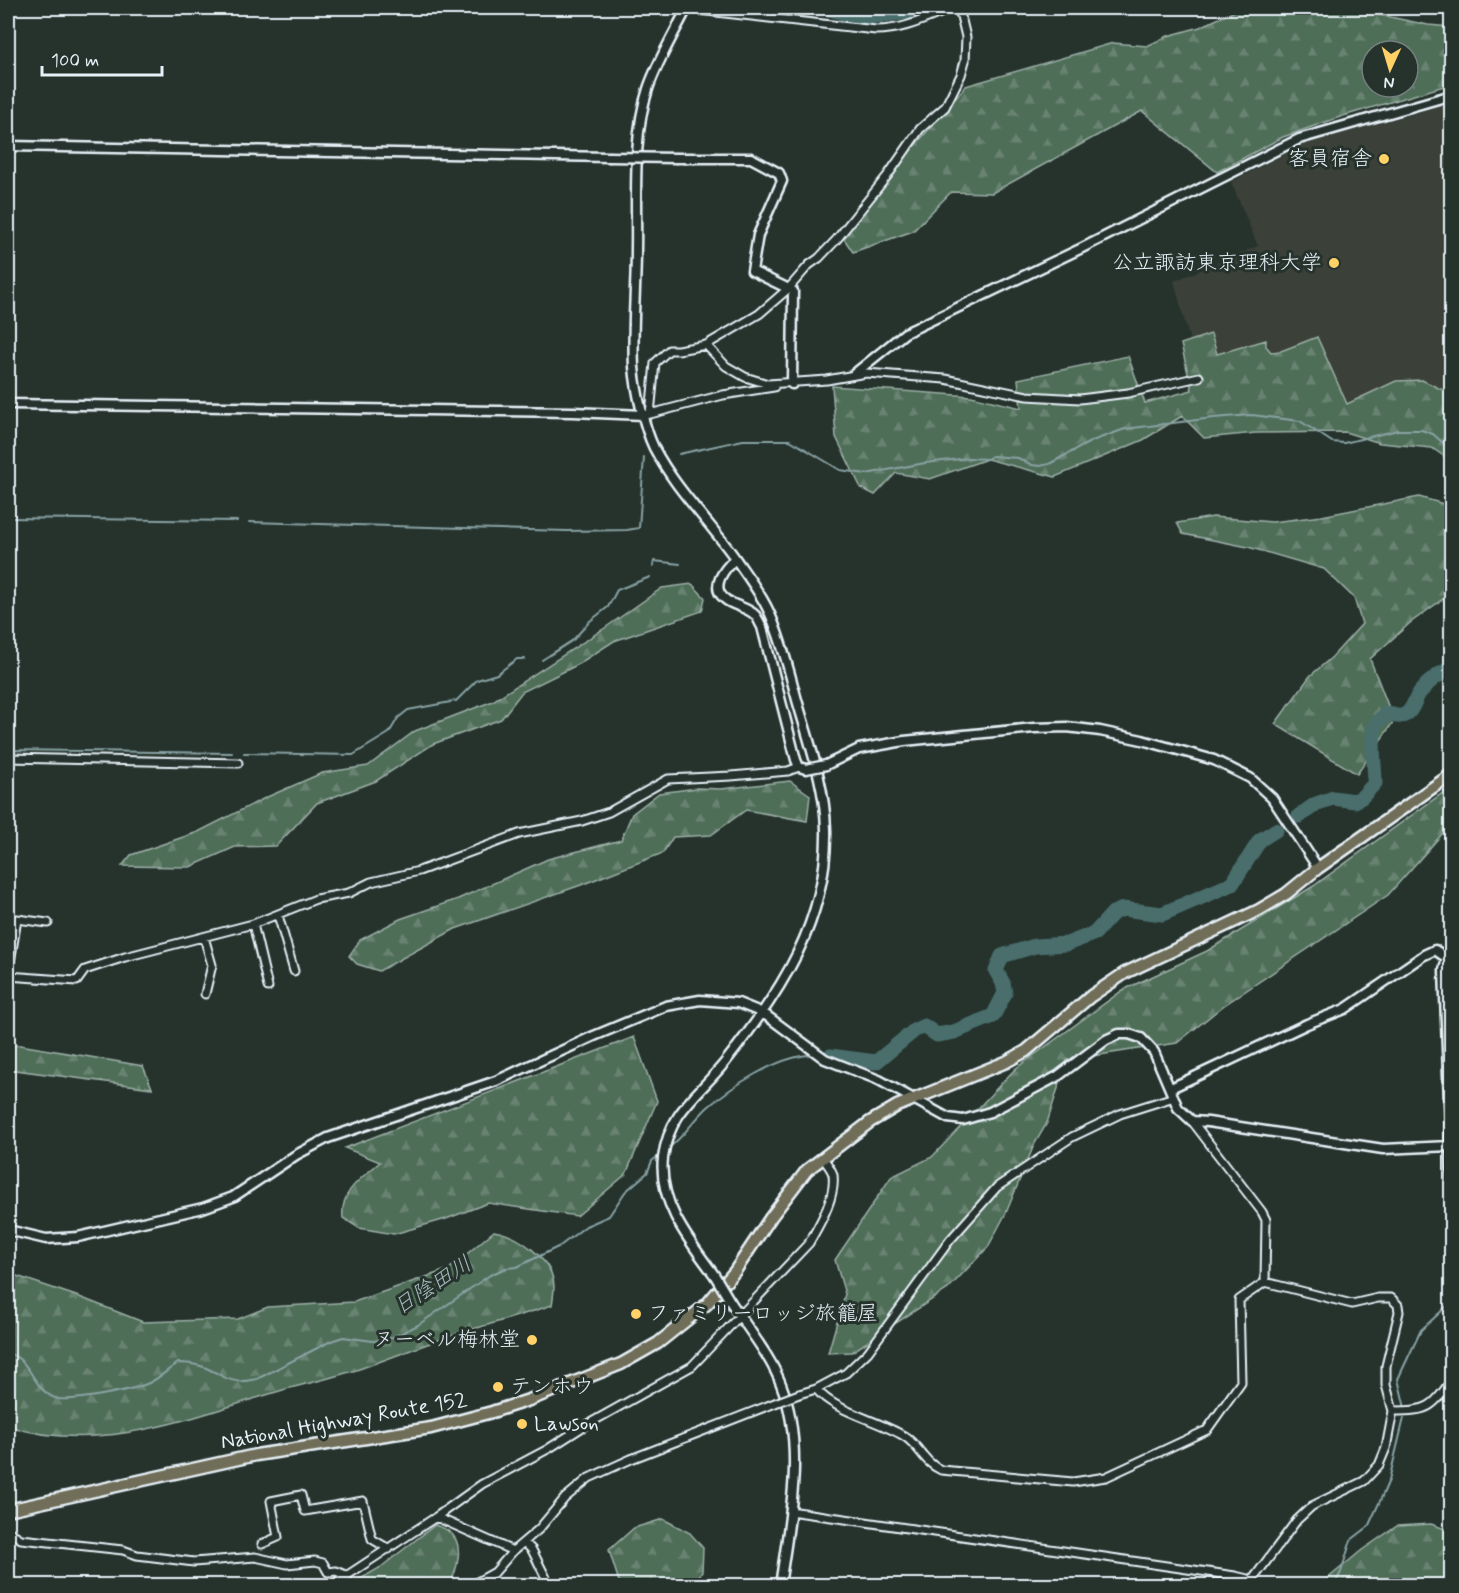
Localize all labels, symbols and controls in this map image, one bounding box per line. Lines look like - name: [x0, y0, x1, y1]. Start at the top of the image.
- scale bar: [42, 39, 162, 77]
- north arrow: [1360, 39, 1420, 99]
- text: 100 m: [51, 49, 99, 73]
- text: N: [1383, 72, 1395, 93]
- place label: 客員宿舎: [1288, 145, 1372, 173]
- marker: 客員宿舎: [1377, 152, 1391, 166]
- place label: 公立諏訪東京理科大学: [1112, 249, 1322, 277]
- marker: 公立諏訪東京理科大学: [1327, 256, 1341, 270]
- water label: 日陰田川: [388, 1250, 478, 1322]
- place label: ファミリーロッジ旅籠屋: [648, 1300, 878, 1328]
- marker: ファミリーロッジ旅籠屋: [629, 1307, 643, 1321]
- place label: ヌーベル梅林堂: [373, 1326, 520, 1354]
- marker: ヌーベル梅林堂: [525, 1333, 539, 1347]
- place label: テンホウ: [510, 1373, 594, 1401]
- marker: テンホウ: [491, 1380, 505, 1394]
- street label: National Highway Route 152: [219, 1386, 469, 1456]
- place label: Lawson: [534, 1410, 599, 1438]
- marker: Lawson: [515, 1417, 529, 1431]

